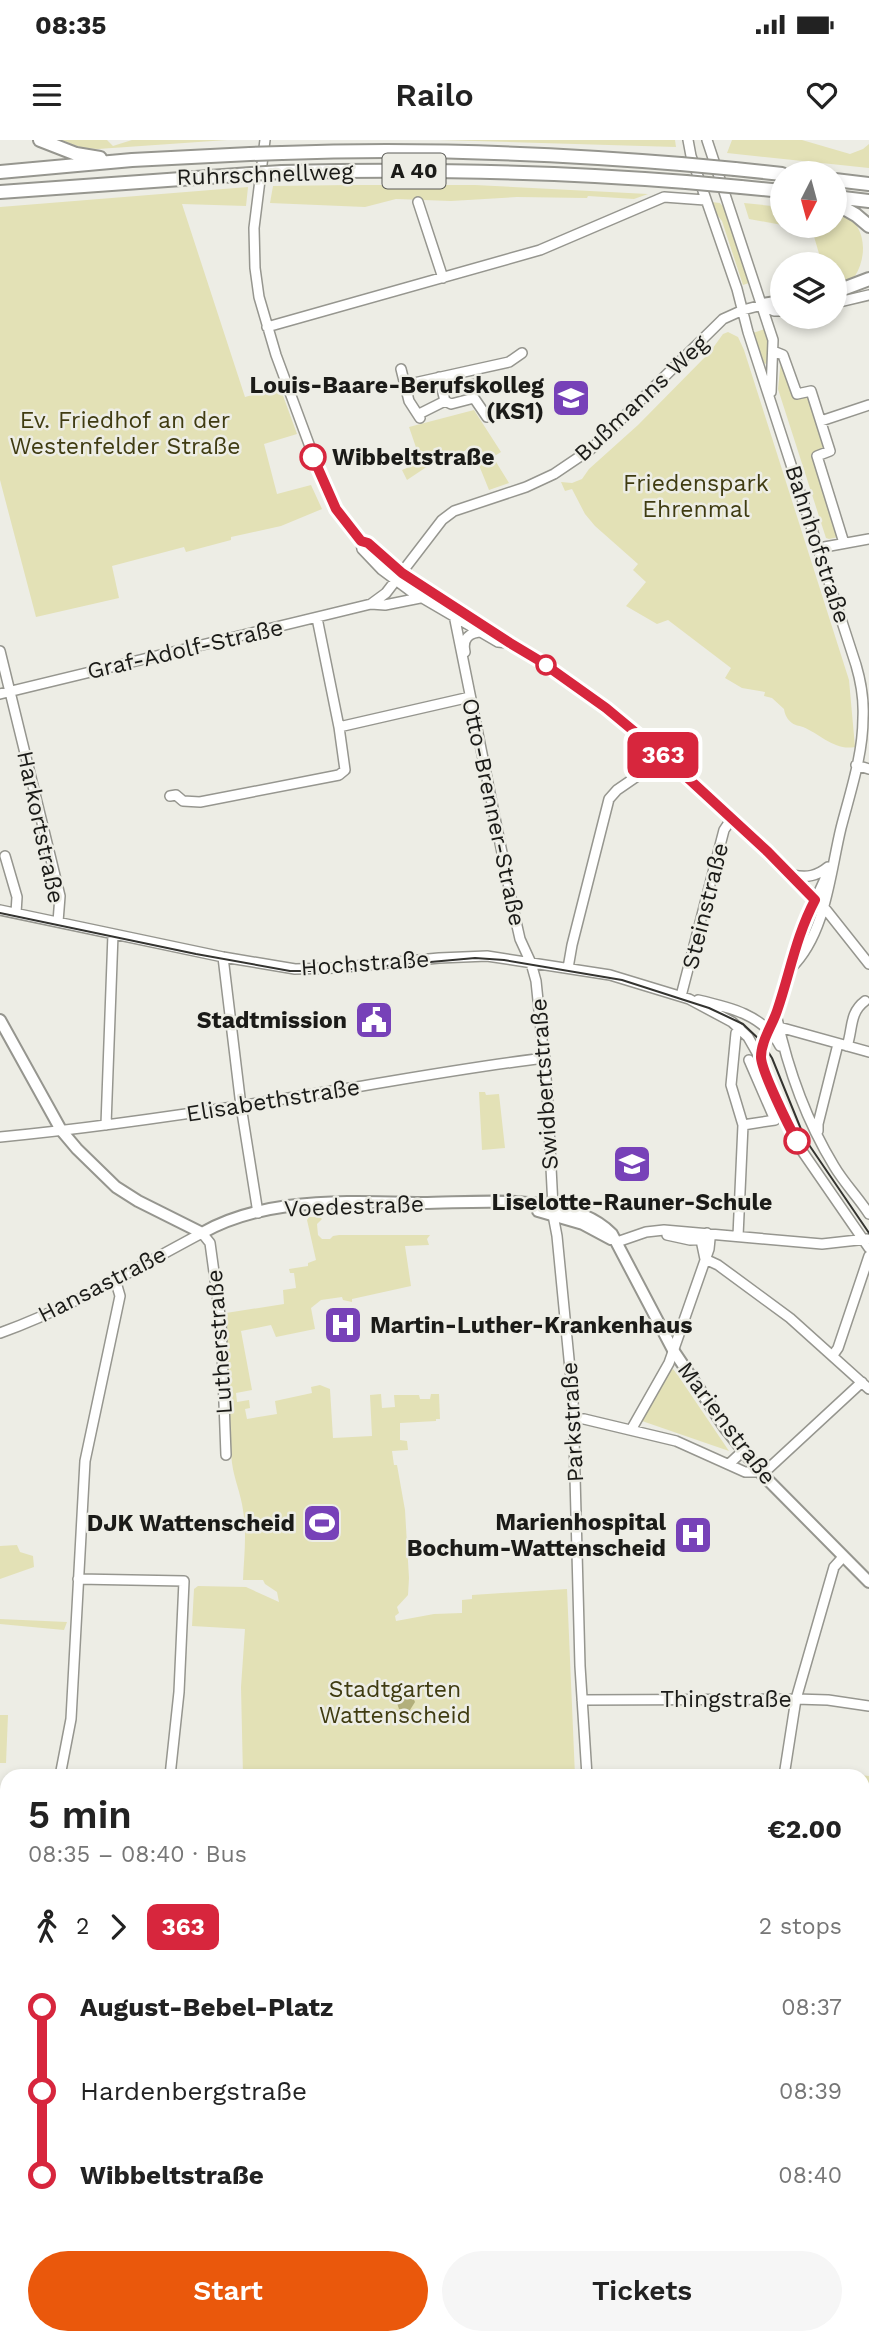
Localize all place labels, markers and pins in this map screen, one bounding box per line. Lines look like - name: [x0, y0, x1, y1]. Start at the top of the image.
- place label: Louis-Baare-Berufskolleg (KS1): [250, 372, 544, 425]
- school or university icon: Louis-Baare-Berufskolleg (KS1): [550, 377, 592, 419]
- marker: Wibbeltstraße: [300, 444, 326, 470]
- place label: Wibbeltstraße: [332, 444, 495, 471]
- unlabelled marker: [536, 655, 556, 675]
- public building icon: Stadtmission: [353, 999, 395, 1041]
- place label: Stadtmission: [197, 1007, 347, 1034]
- unlabelled marker: [784, 1128, 810, 1154]
- school or university icon: Liselotte-Rauner-Schule: [611, 1143, 653, 1185]
- place label: Liselotte-Rauner-Schule: [492, 1189, 772, 1216]
- hospital icon: Martin-Luther-Krankenhaus: [322, 1304, 364, 1346]
- place label: Martin-Luther-Krankenhaus: [370, 1312, 693, 1339]
- sports icon: DJK Wattenscheid: [301, 1502, 343, 1544]
- place label: Marienhospital Bochum-Wattenscheid: [407, 1509, 666, 1562]
- place label: DJK Wattenscheid: [87, 1510, 295, 1537]
- hospital icon: Marienhospital Bochum-Wattenscheid: [672, 1514, 714, 1556]

